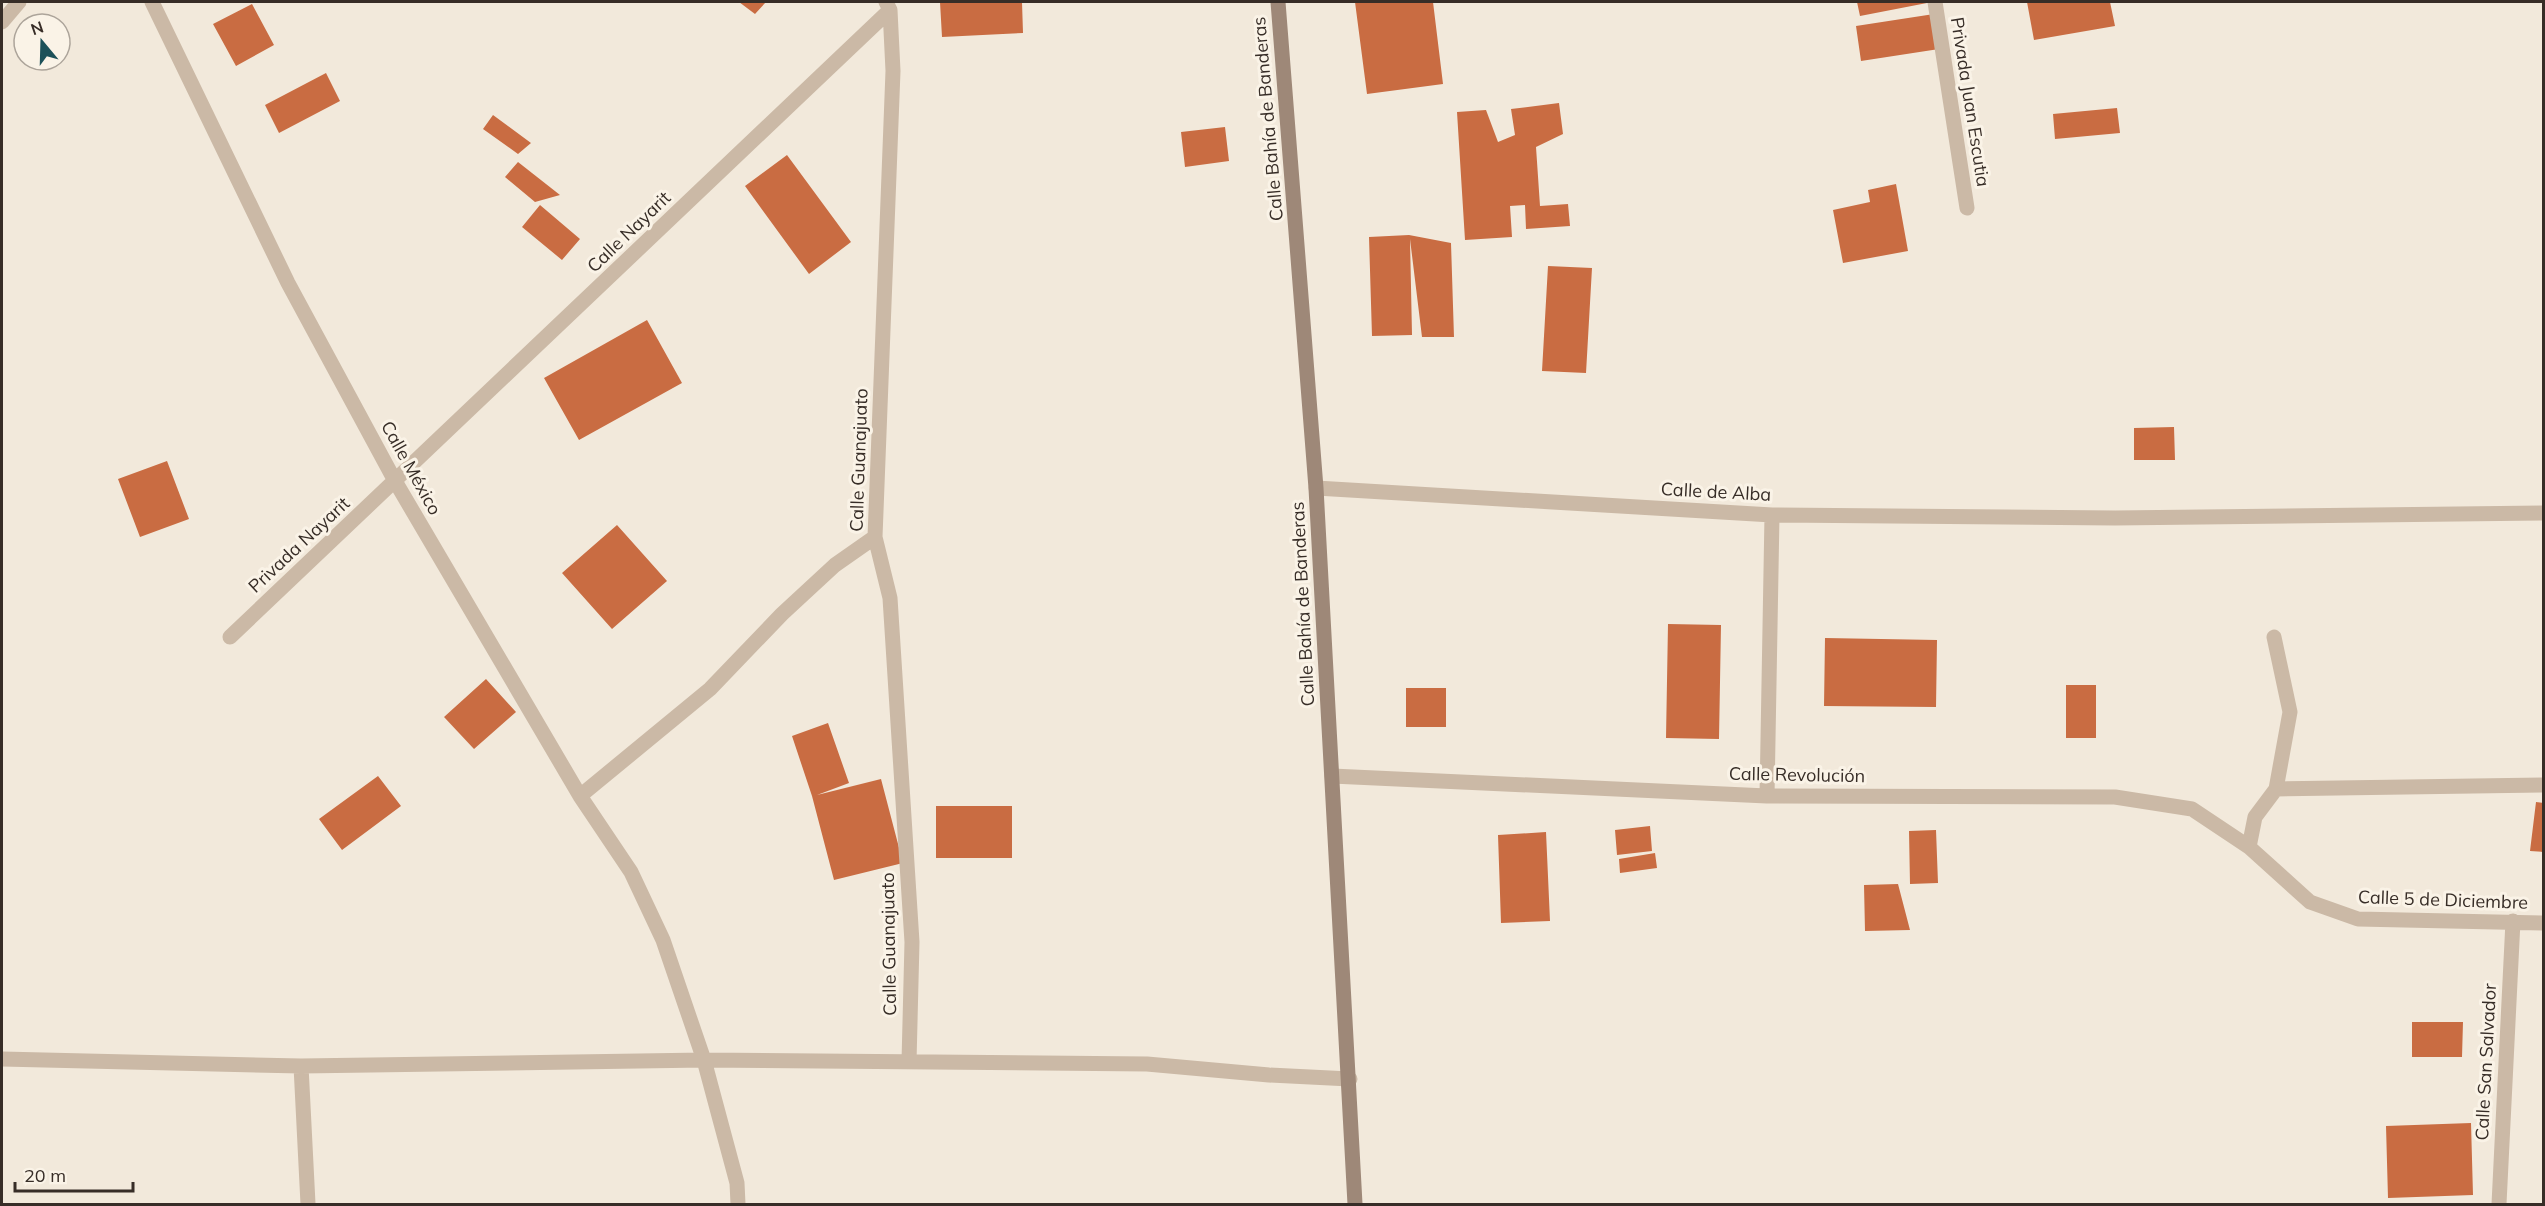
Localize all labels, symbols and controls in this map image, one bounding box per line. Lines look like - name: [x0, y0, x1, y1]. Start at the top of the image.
- north arrow: [12, 12, 72, 72]
- text: N: [28, 16, 46, 39]
- street label: Calle Bahía de Banderas: [1247, 16, 1288, 222]
- street label: Privada Juan Escutia: [1946, 16, 1995, 188]
- street label: Calle Nayarit: [582, 186, 675, 277]
- street label: Calle Guanajuato: [845, 388, 872, 532]
- street label: Calle México: [376, 417, 447, 519]
- street label: Calle de Alba: [1660, 477, 1772, 506]
- street label: Privada Nayarit: [243, 492, 354, 597]
- street label: Calle Bahía de Banderas: [1286, 501, 1319, 707]
- street label: Calle Revolución: [1729, 762, 1865, 787]
- street label: Calle Guanajuato: [876, 872, 901, 1016]
- street label: Calle 5 de Diciembre: [2358, 885, 2528, 914]
- street label: Calle San Salvador: [2470, 982, 2501, 1141]
- scale bar: [15, 1155, 134, 1193]
- text: 20 m: [24, 1164, 66, 1187]

